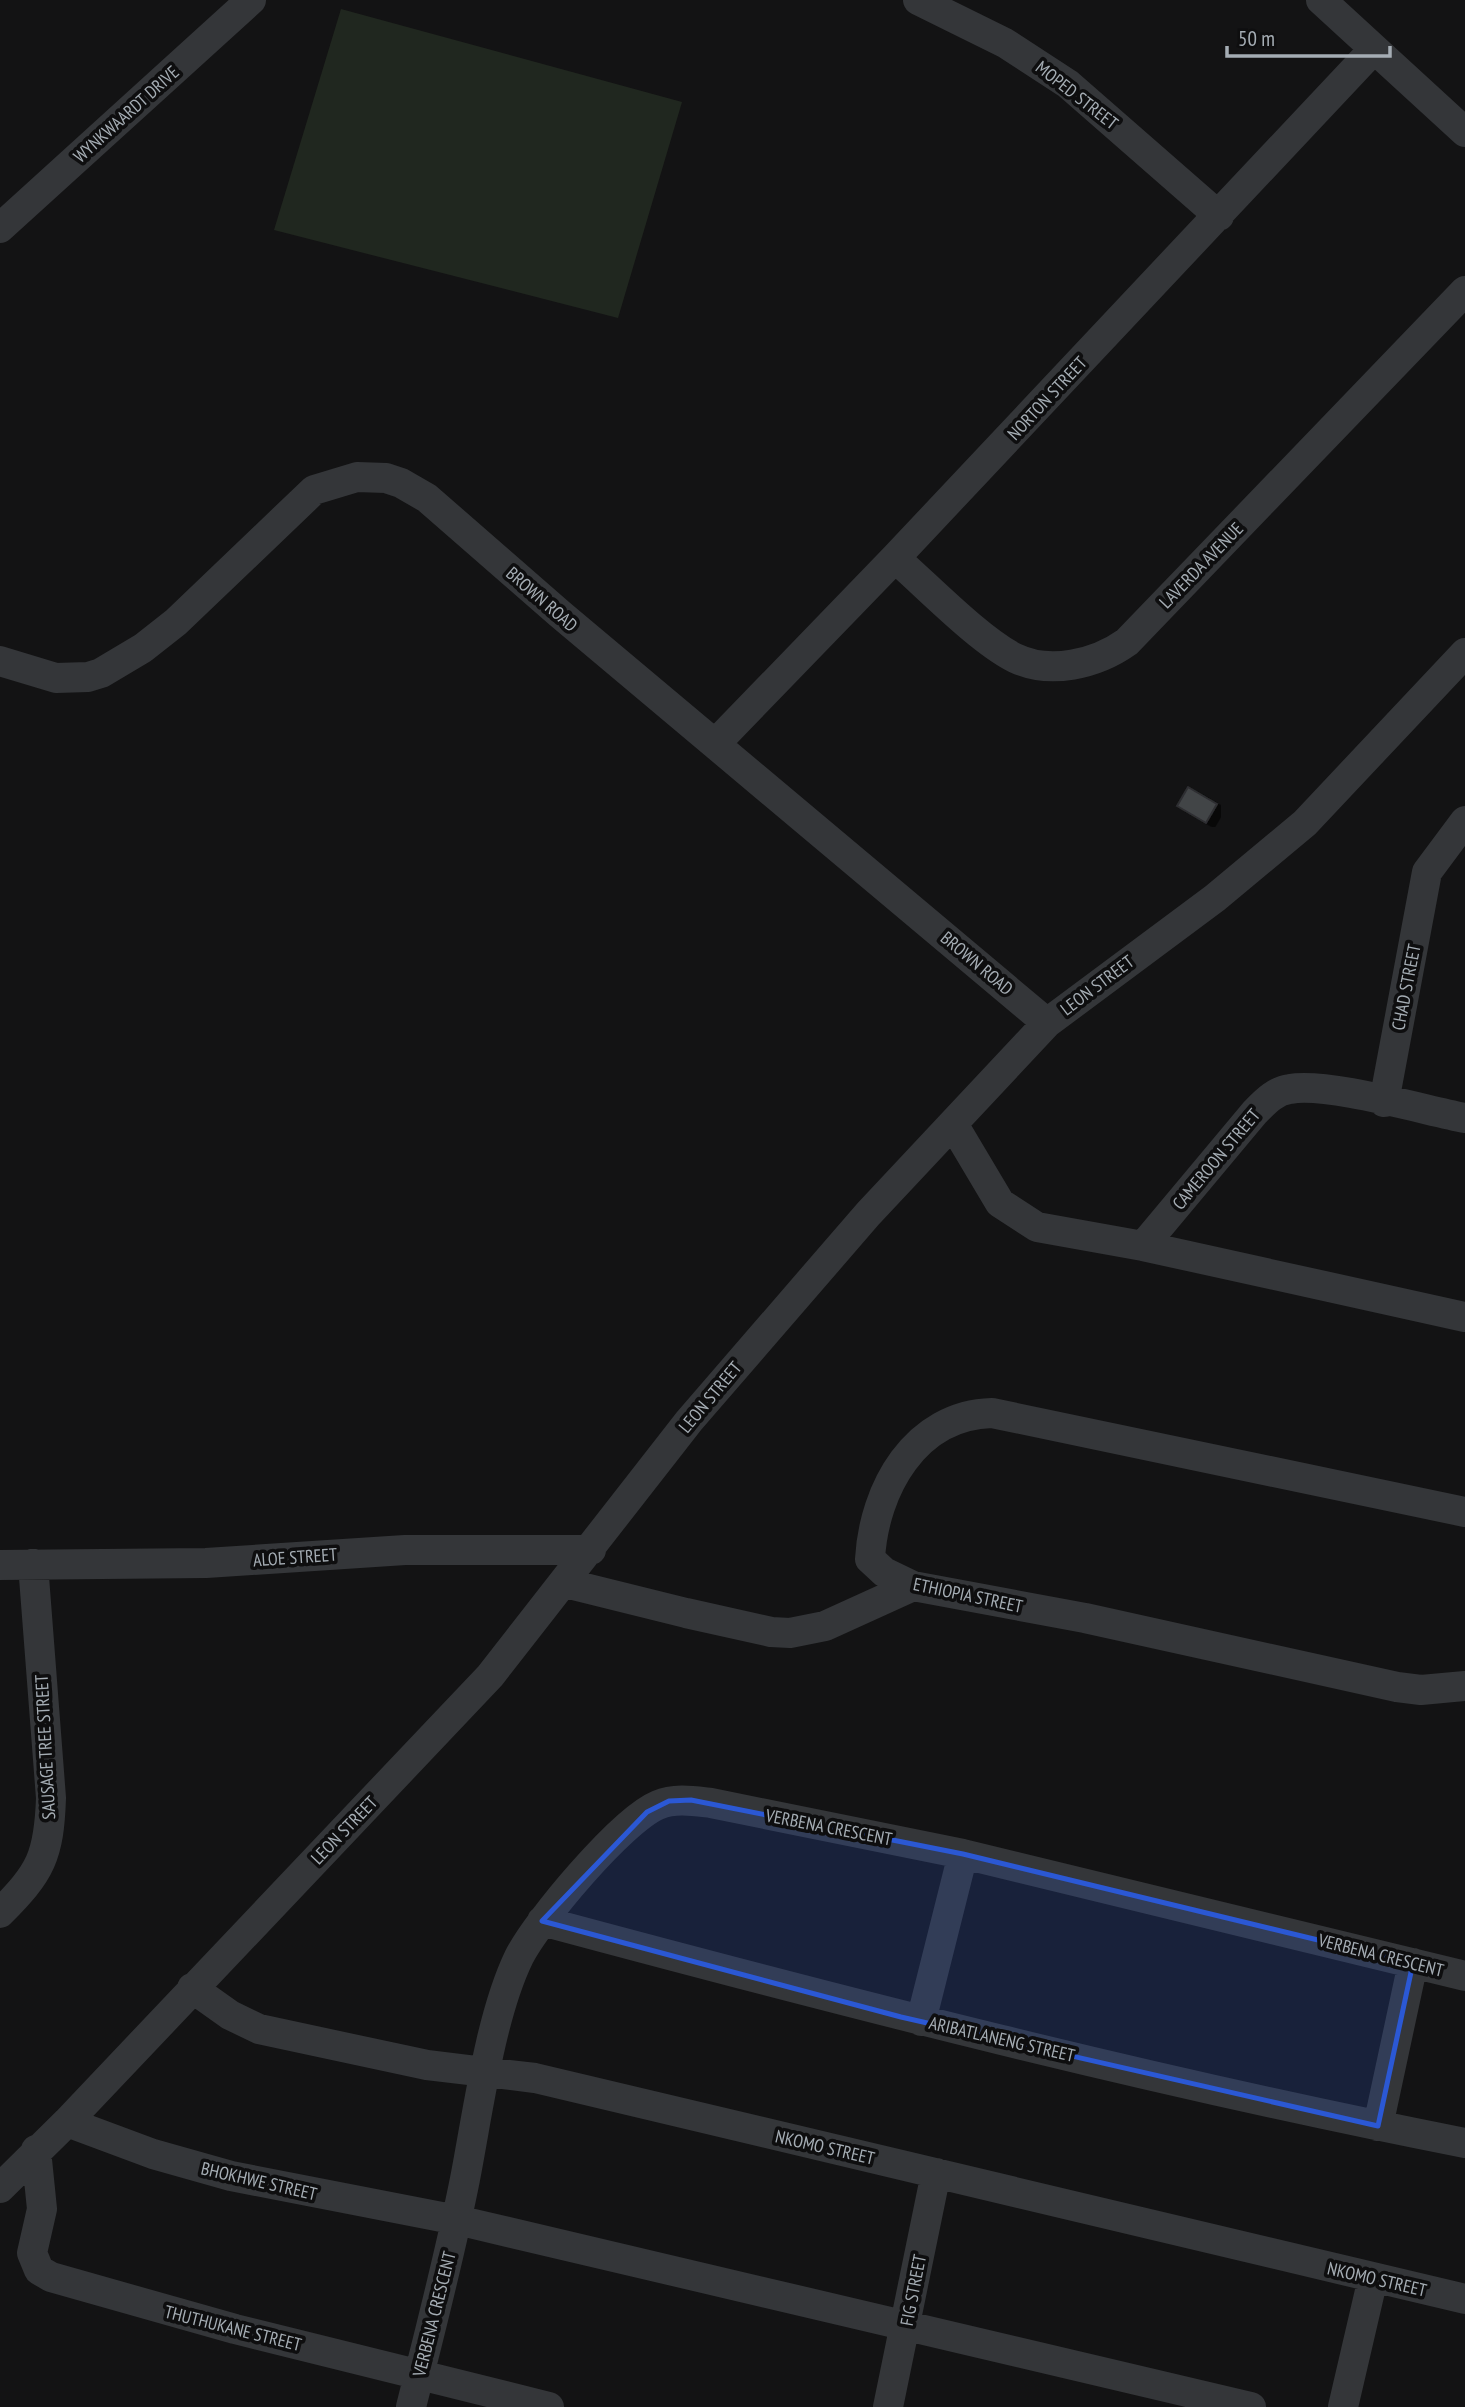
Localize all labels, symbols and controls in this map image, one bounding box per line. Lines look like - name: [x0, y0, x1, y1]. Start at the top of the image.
- scale bar: [1227, 14, 1390, 58]
- text: 50 m: [1238, 25, 1275, 52]
- street label: MOPED STREET: [1031, 56, 1123, 134]
- street label: WYNKWAARDT DRIVE: [68, 61, 184, 167]
- street label: NORTON STREET: [1002, 351, 1092, 445]
- street label: LAVERDA AVENUE: [1154, 517, 1248, 613]
- street label: BROWN ROAD: [501, 562, 583, 636]
- street label: BROWN ROAD: [936, 926, 1018, 1000]
- street label: CHAD STREET: [1386, 942, 1426, 1032]
- street label: LEON STREET: [1056, 950, 1138, 1020]
- street label: CAMEROON STREET: [1167, 1104, 1265, 1214]
- street label: LEON STREET: [673, 1356, 747, 1438]
- street label: ALOE STREET: [252, 1543, 338, 1571]
- street label: ETHIOPIA STREET: [911, 1572, 1025, 1618]
- street label: SAUSAGE TREE STREET: [30, 1674, 60, 1820]
- street label: LEON STREET: [306, 1791, 382, 1869]
- street label: VERBENA CRESCENT: [763, 1803, 894, 1851]
- street label: VERBENA CRESCENT: [1315, 1928, 1446, 1982]
- street label: ARIBATLANENG STREET: [927, 2011, 1077, 2067]
- street label: NKOMO STREET: [773, 2124, 877, 2170]
- street label: BHOKHWE STREET: [199, 2157, 319, 2205]
- street label: VERBENA CRESCENT: [407, 2249, 461, 2380]
- street label: FIG STREET: [895, 2252, 931, 2328]
- street label: NKOMO STREET: [1325, 2256, 1429, 2302]
- street label: THUTHUKANE STREET: [162, 2300, 304, 2356]

